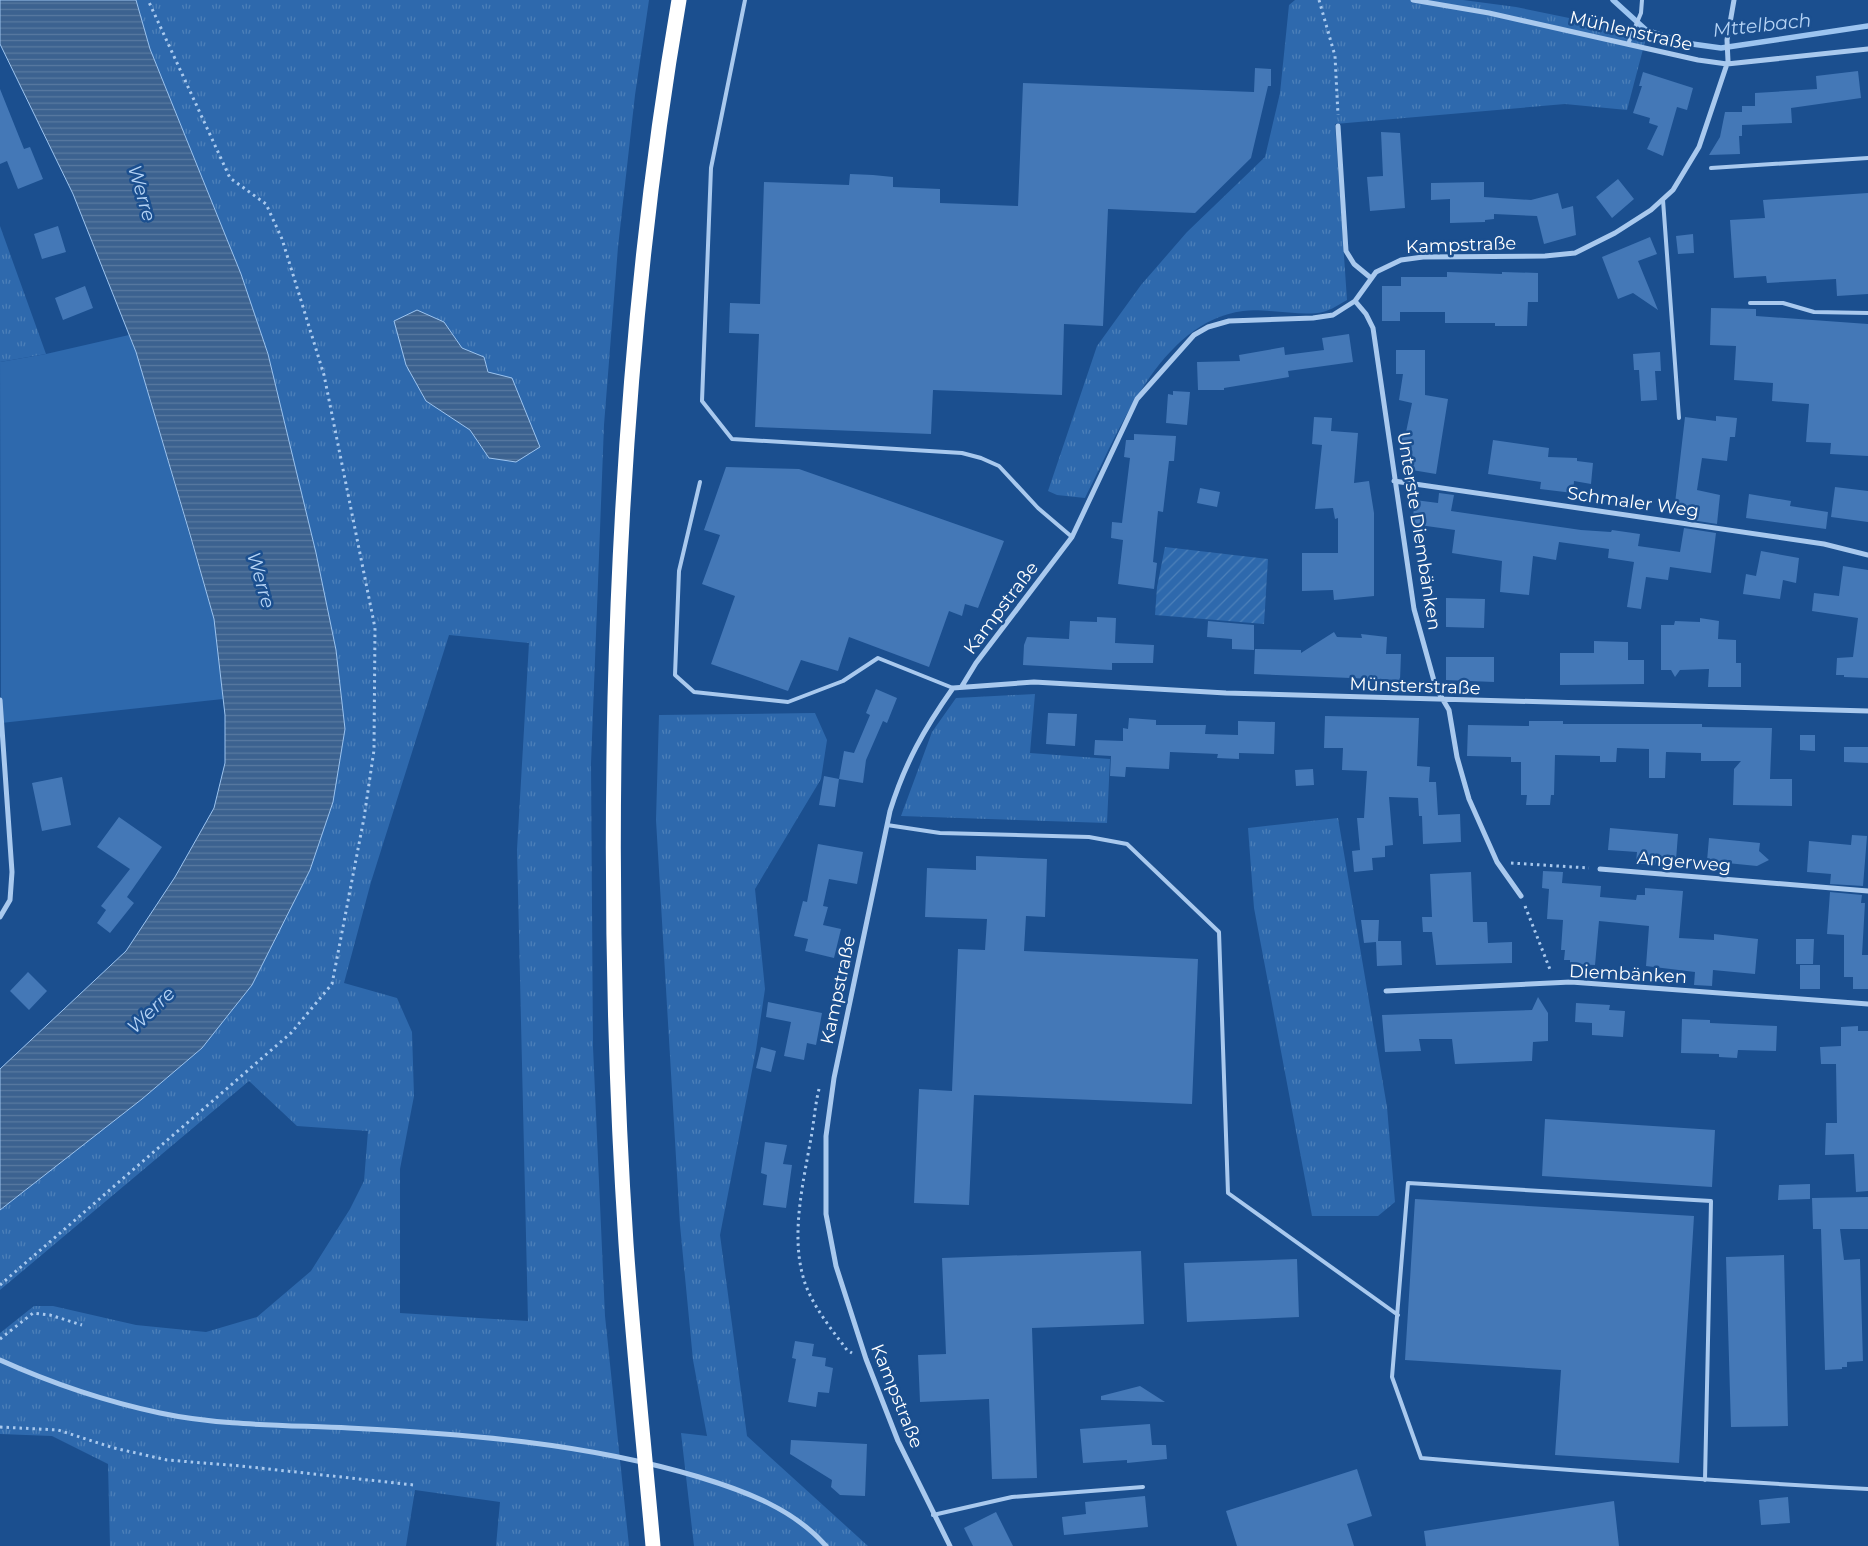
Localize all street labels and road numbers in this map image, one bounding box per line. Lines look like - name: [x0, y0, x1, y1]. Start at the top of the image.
- street label: Mühlenstraße: [1567, 6, 1695, 56]
- street label: Kampstraße: [1405, 232, 1517, 258]
- street label: Unterste Diembänken: [1392, 430, 1446, 632]
- street label: Schmaler Weg: [1566, 482, 1700, 522]
- street label: Kampstraße: [959, 557, 1043, 659]
- street label: Münsterstraße: [1349, 673, 1481, 699]
- street label: Angerweg: [1636, 847, 1732, 877]
- street label: Kampstraße: [816, 934, 860, 1046]
- street label: Diembänken: [1568, 960, 1688, 988]
- street label: Kampstraße: [866, 1341, 928, 1451]

